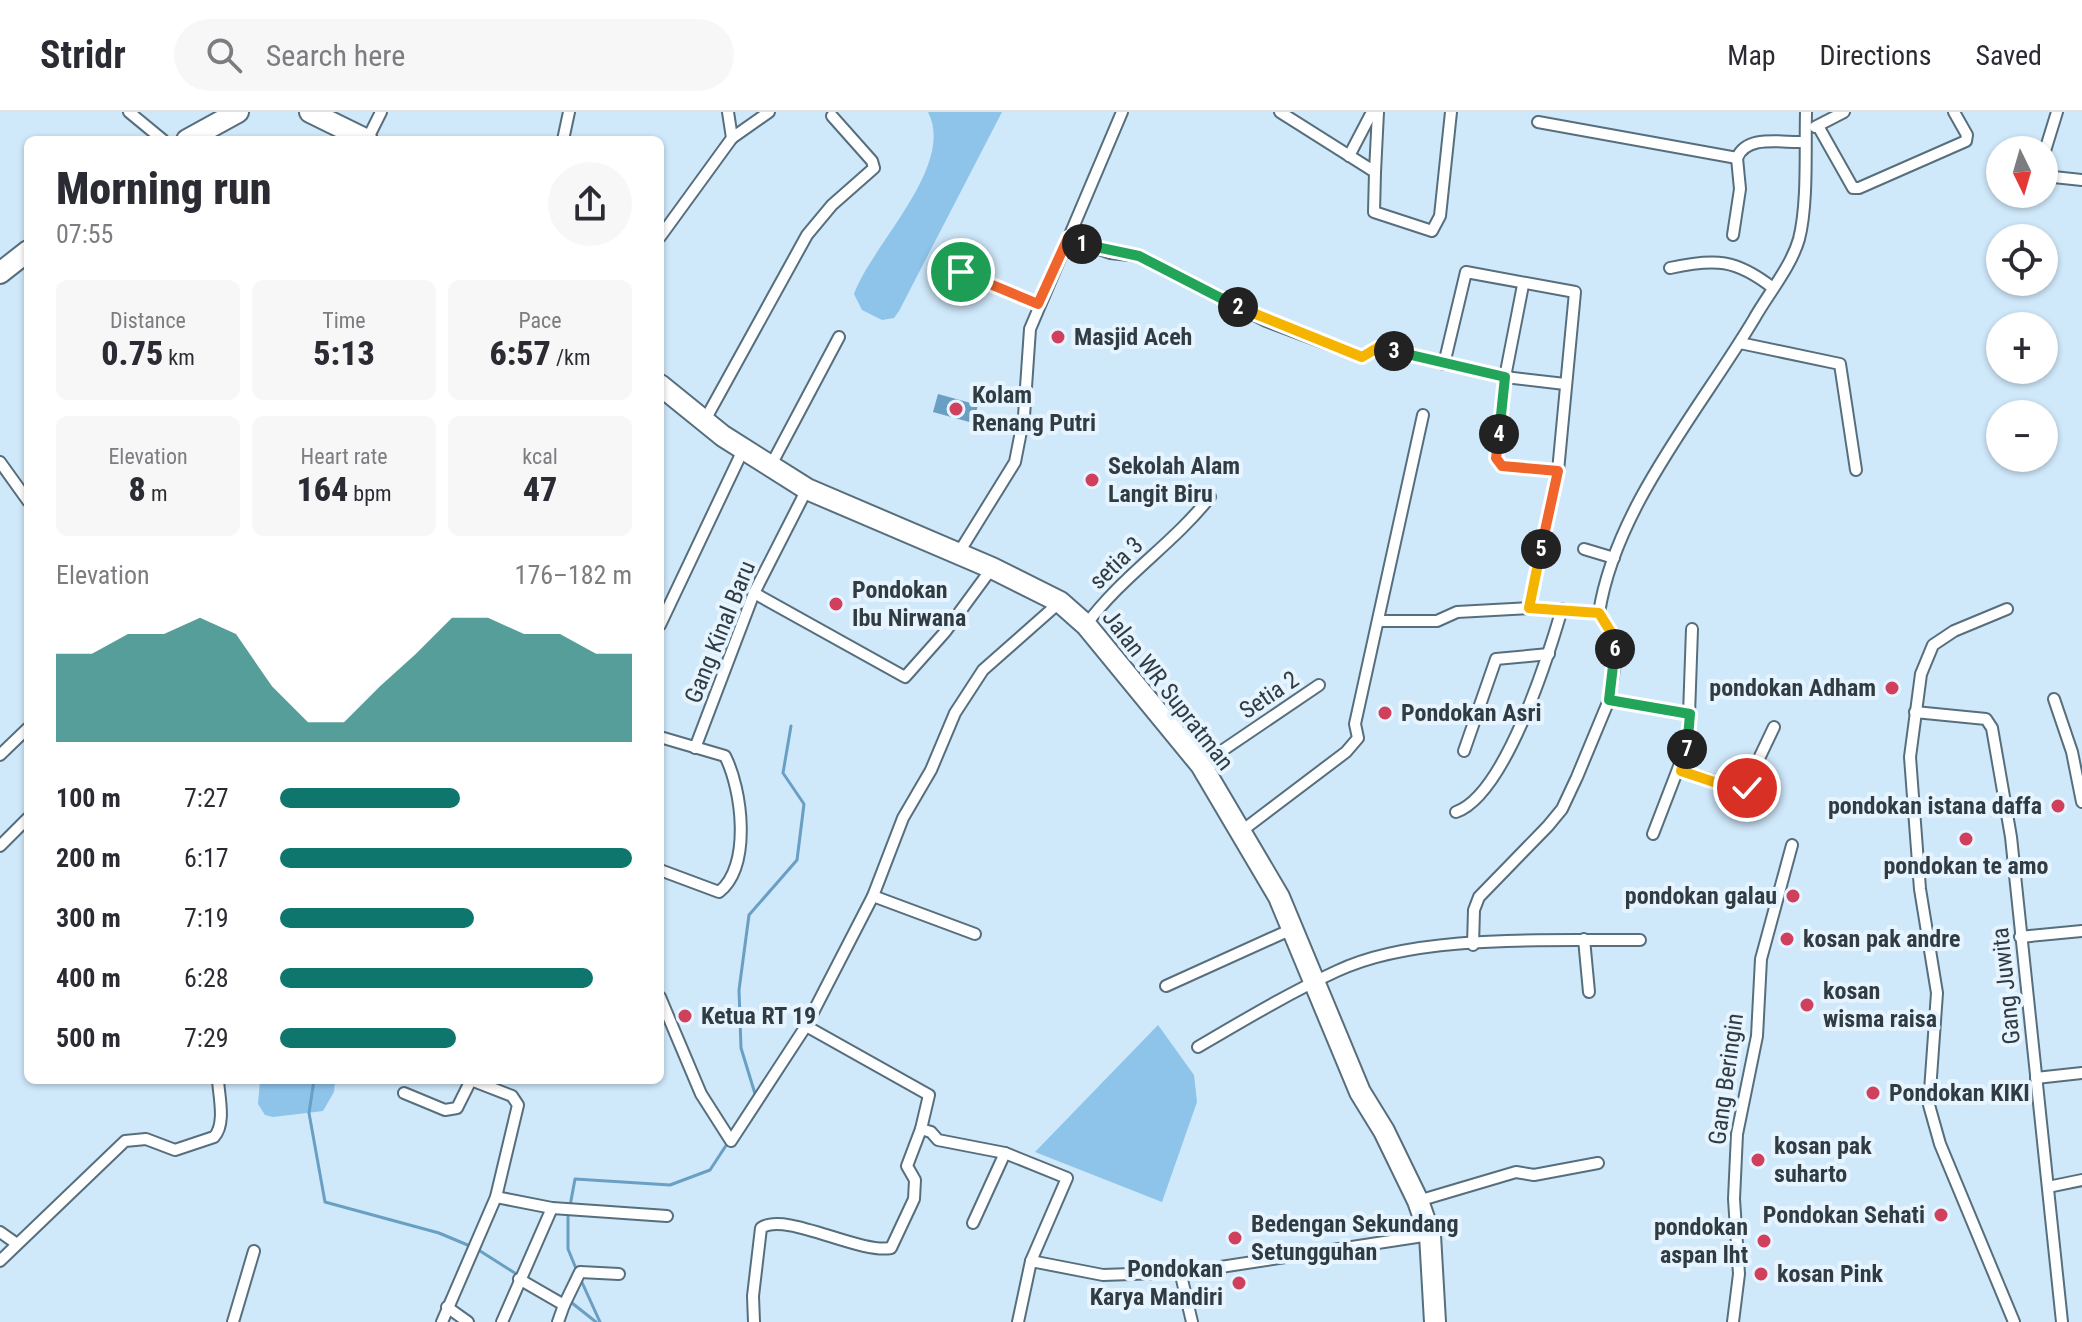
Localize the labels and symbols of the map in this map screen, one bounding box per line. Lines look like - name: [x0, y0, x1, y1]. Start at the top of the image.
- north arrow: [1986, 136, 2058, 208]
- pin: 1: [1062, 224, 1102, 264]
- pin: [927, 238, 995, 306]
- pin: 2: [1218, 287, 1258, 327]
- place label: Masjid Aceh: [1074, 323, 1192, 351]
- marker: Masjid Aceh: [1049, 328, 1067, 346]
- pin: 3: [1374, 331, 1414, 371]
- place label: Kolam Renang Putri: [972, 381, 1096, 437]
- marker: Kolam Renang Putri: [947, 400, 965, 418]
- pin: 4: [1479, 414, 1519, 454]
- place label: Sekolah Alam Langit Biru: [1108, 452, 1240, 508]
- marker: Sekolah Alam Langit Biru: [1083, 471, 1101, 489]
- pin: 5: [1521, 529, 1561, 569]
- street label: setia 3: [1083, 531, 1149, 595]
- street label: Gang Kinal Baru: [679, 557, 761, 707]
- place label: Pondokan Ibu Nirwana: [852, 576, 966, 632]
- marker: Pondokan Ibu Nirwana: [827, 595, 845, 613]
- street label: Jalan WR Supratman: [1097, 604, 1239, 776]
- pin: 6: [1595, 629, 1635, 669]
- street label: Setia 2: [1234, 665, 1304, 725]
- place label: pondokan Adham: [1709, 674, 1876, 702]
- marker: pondokan Adham: [1883, 679, 1901, 697]
- place label: Pondokan Asri: [1401, 699, 1541, 727]
- marker: Pondokan Asri: [1376, 704, 1394, 722]
- pin: 7: [1667, 729, 1707, 769]
- pin: [1713, 754, 1781, 822]
- place label: pondokan istana daffa: [1828, 792, 2042, 820]
- marker: pondokan istana daffa: [2049, 797, 2067, 815]
- marker: pondokan te amo: [1957, 830, 1975, 848]
- place label: pondokan te amo: [1883, 852, 2049, 880]
- place label: pondokan galau: [1625, 882, 1777, 910]
- marker: pondokan galau: [1784, 887, 1802, 905]
- place label: kosan pak andre: [1803, 925, 1960, 953]
- street label: Gang Juwita: [1986, 926, 2026, 1046]
- marker: kosan pak andre: [1778, 930, 1796, 948]
- place label: kosan wisma raisa: [1823, 977, 1937, 1033]
- marker: kosan wisma raisa: [1798, 996, 1816, 1014]
- place label: Ketua RT 19: [701, 1002, 816, 1030]
- marker: Ketua RT 19: [676, 1007, 694, 1025]
- street label: Gang Beringin: [1703, 1011, 1749, 1147]
- place label: Pondokan KIKI: [1889, 1079, 2030, 1107]
- marker: Pondokan KIKI: [1864, 1084, 1882, 1102]
- place label: kosan pak suharto: [1774, 1132, 1872, 1188]
- marker: kosan pak suharto: [1749, 1151, 1767, 1169]
- place label: Pondokan Sehati: [1763, 1201, 1925, 1229]
- marker: Pondokan Sehati: [1932, 1206, 1950, 1224]
- place label: Bedengan Sekundang Setungguhan: [1251, 1210, 1459, 1266]
- place label: pondokan aspan lht: [1654, 1213, 1748, 1269]
- marker: Bedengan Sekundang Setungguhan: [1226, 1229, 1244, 1247]
- marker: pondokan aspan lht: [1755, 1232, 1773, 1250]
- place label: Pondokan Karya Mandiri: [1090, 1255, 1223, 1311]
- place label: kosan Pink: [1777, 1260, 1883, 1288]
- marker: kosan Pink: [1752, 1265, 1770, 1283]
- marker: Pondokan Karya Mandiri: [1230, 1274, 1248, 1292]

